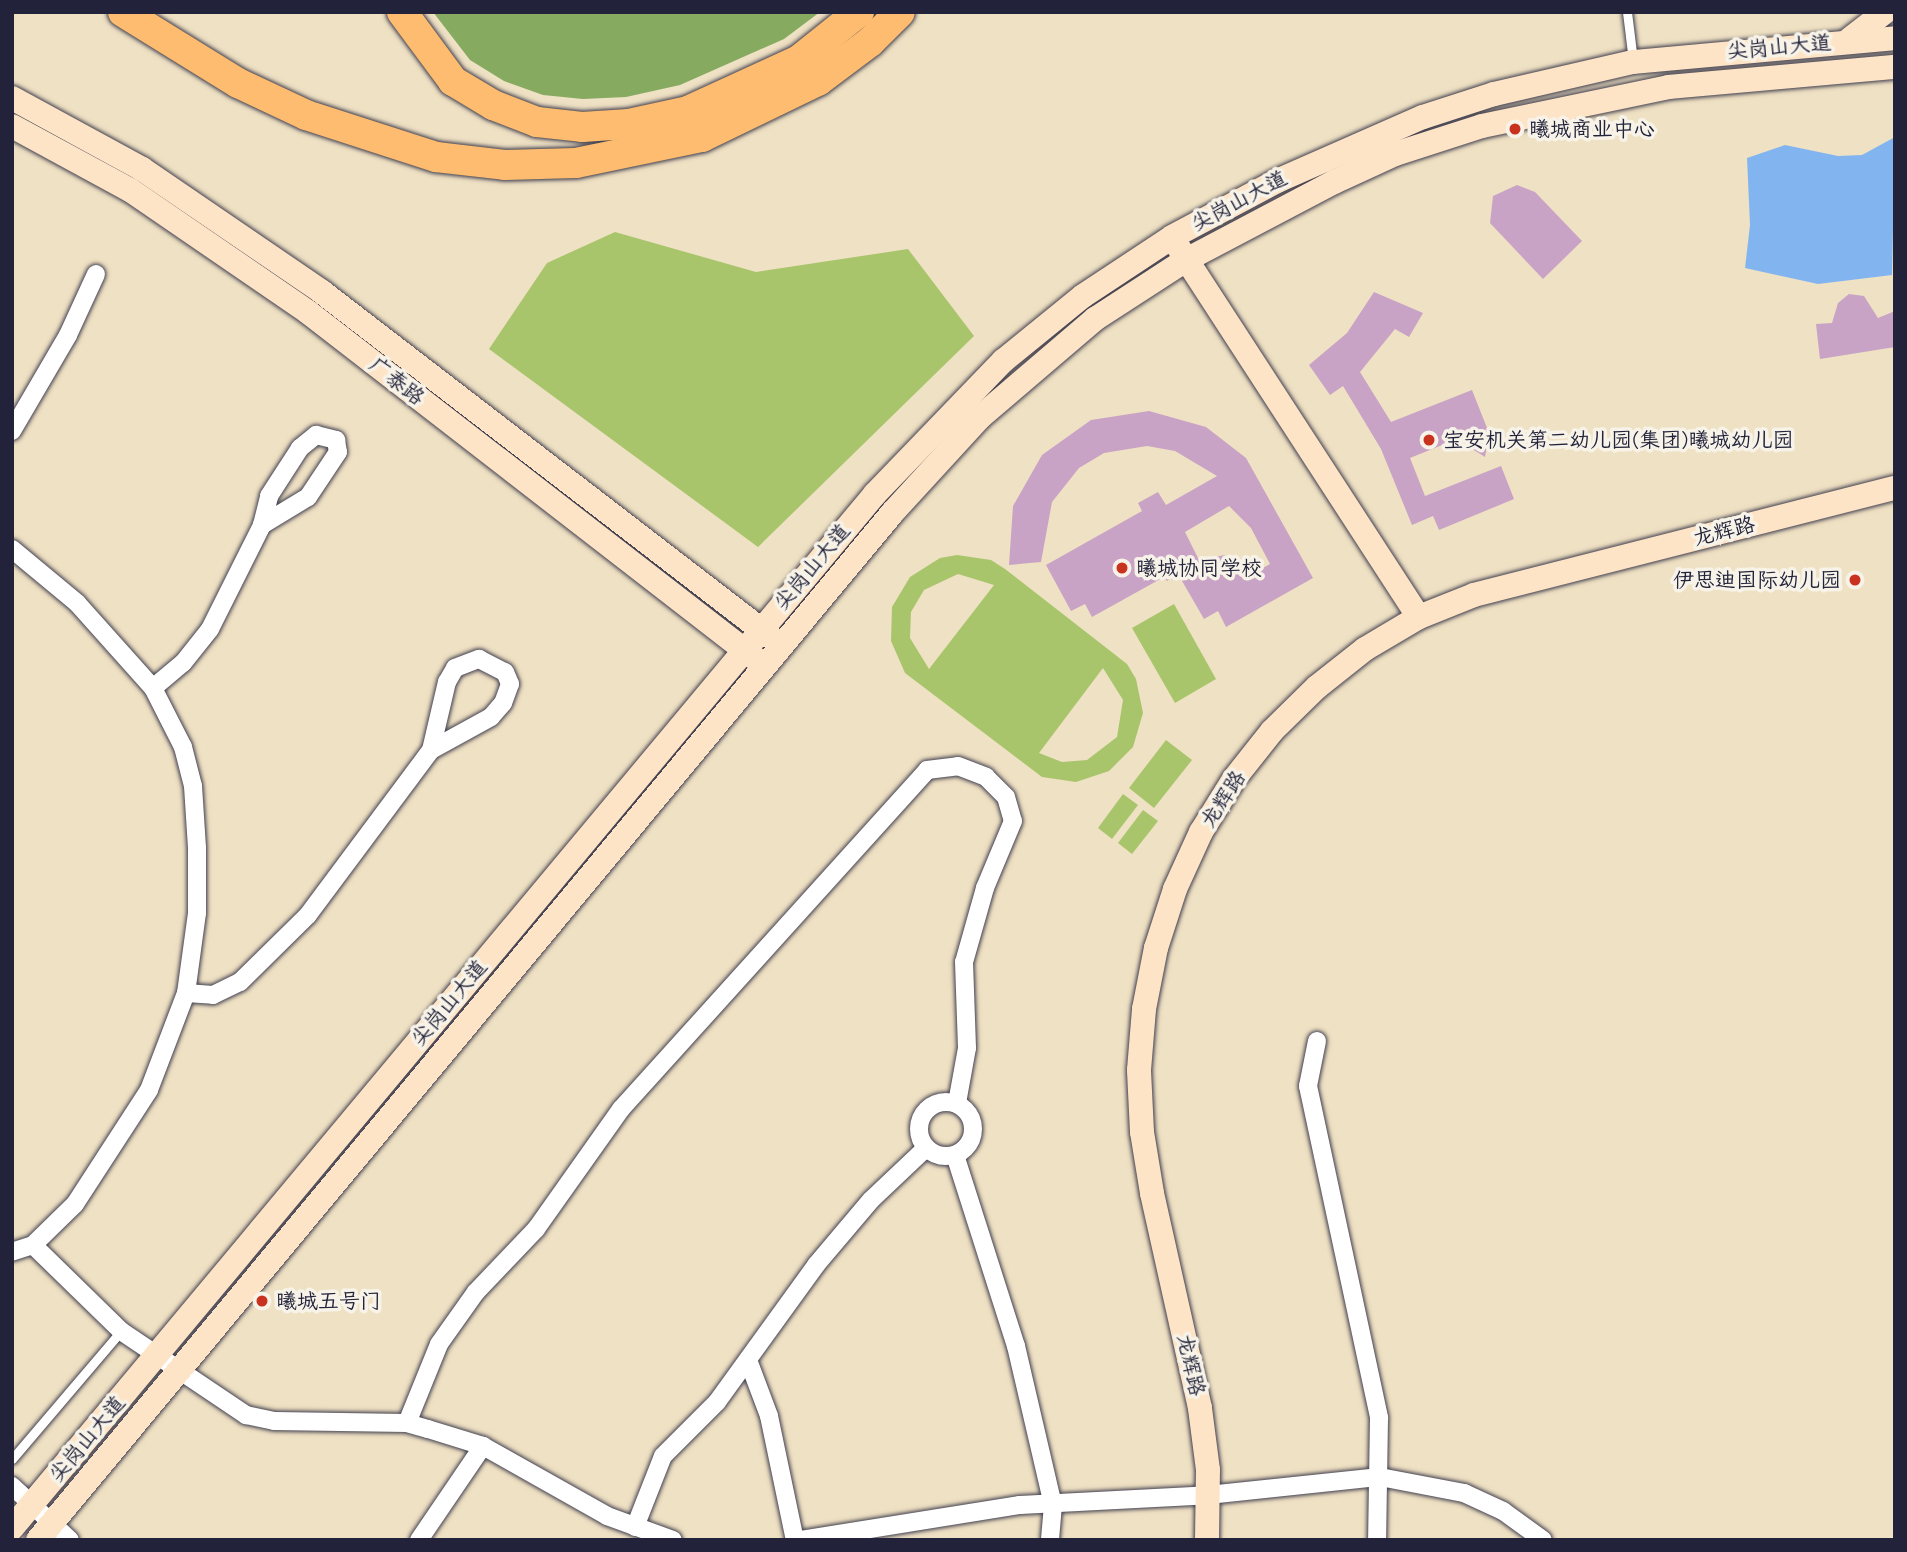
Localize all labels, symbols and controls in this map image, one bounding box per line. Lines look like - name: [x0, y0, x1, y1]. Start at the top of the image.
- street label: 尖岗山大道: [1726, 30, 1832, 64]
- place label: 曦城商业中心: [1529, 116, 1655, 142]
- marker: 曦城商业中心: [1507, 121, 1523, 137]
- street label: 尖岗山大道: [1187, 165, 1291, 237]
- street label: 广泰路: [364, 352, 430, 410]
- place label: 宝安机关第二幼儿园(集团)曦城幼儿园: [1443, 427, 1794, 453]
- marker: 宝安机关第二幼儿园(集团)曦城幼儿园: [1421, 432, 1437, 448]
- street label: 龙辉路: [1690, 511, 1758, 551]
- street label: 尖岗山大道: [769, 519, 855, 615]
- place label: 曦城协同学校: [1136, 555, 1262, 581]
- marker: 曦城协同学校: [1114, 560, 1130, 576]
- place label: 伊思迪国际幼儿园: [1673, 567, 1841, 593]
- marker: 伊思迪国际幼儿园: [1847, 572, 1863, 588]
- street label: 龙辉路: [1195, 766, 1251, 832]
- street label: 尖岗山大道: [406, 955, 492, 1051]
- place label: 曦城五号门: [276, 1288, 381, 1314]
- marker: 曦城五号门: [254, 1293, 270, 1309]
- street label: 龙辉路: [1172, 1331, 1210, 1399]
- street label: 尖岗山大道: [44, 1391, 130, 1487]

